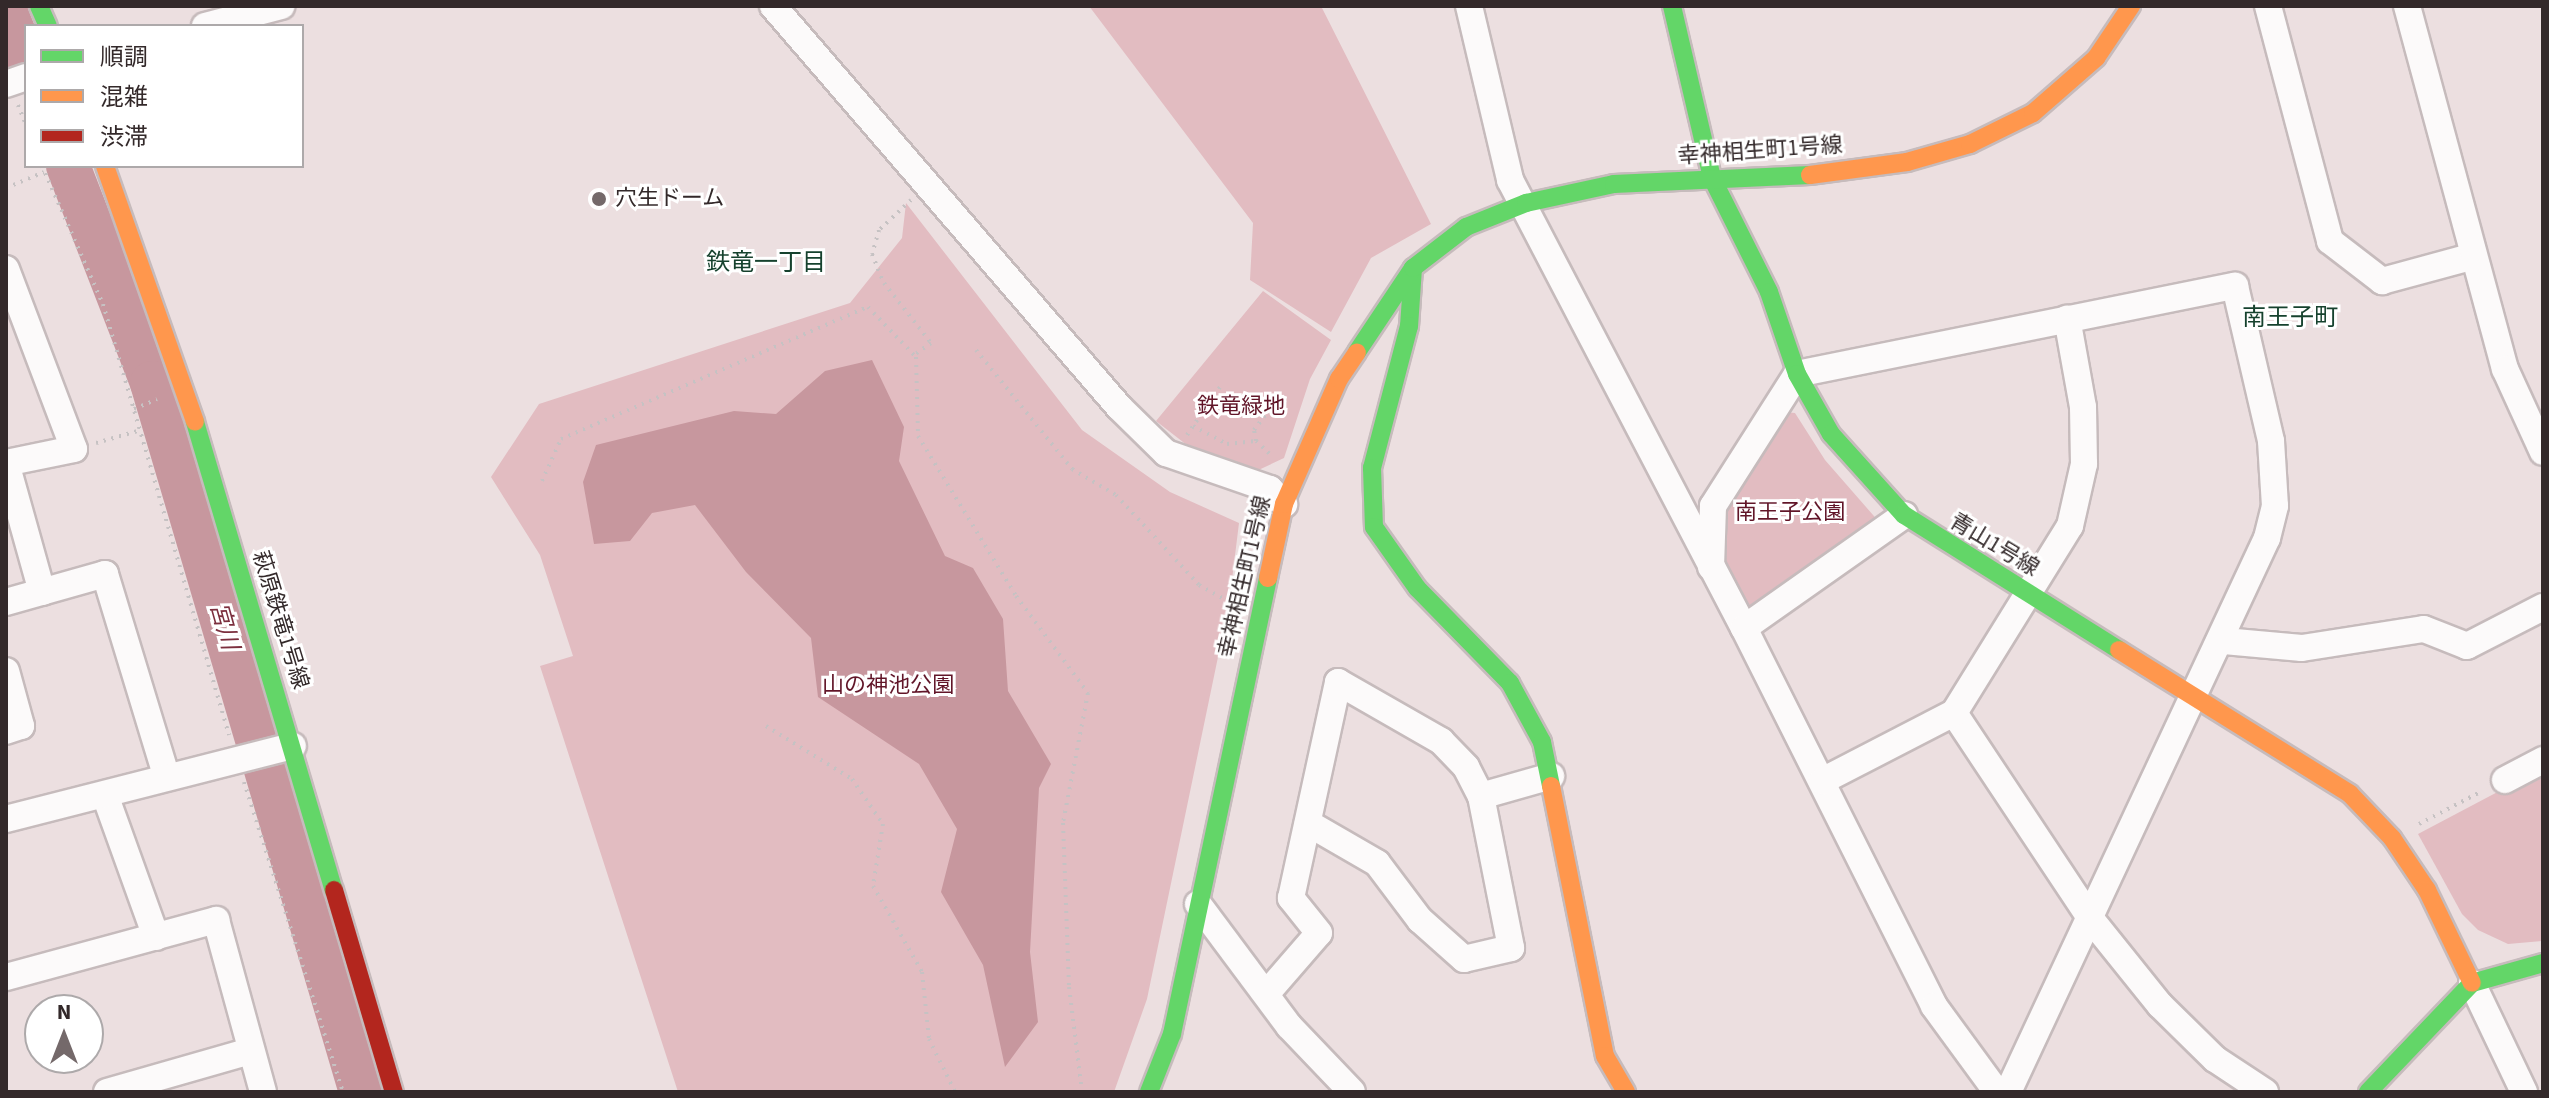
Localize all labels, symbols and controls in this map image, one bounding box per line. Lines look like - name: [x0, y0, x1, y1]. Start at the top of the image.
- legend: [24, 24, 304, 168]
- text: 順調: [100, 40, 148, 75]
- text: 混雑: [100, 80, 148, 115]
- text: 渋滞: [100, 120, 148, 155]
- street label: 幸神相生町1号線: [1677, 132, 1843, 170]
- place label: 穴生ドーム: [615, 186, 725, 212]
- marker: 穴生ドーム: [590, 190, 608, 208]
- district label: 鉄竜一丁目: [706, 249, 826, 277]
- district label: 南王子町: [2242, 304, 2338, 332]
- park label: 鉄竜緑地: [1197, 394, 1285, 420]
- street label: 幸神相生町1号線: [1214, 494, 1276, 660]
- park label: 南王子公園: [1735, 500, 1845, 526]
- street label: 青山1号線: [1945, 508, 2043, 582]
- street label: 萩原鉄竜1号線: [246, 548, 314, 692]
- water label: 宮川: [204, 599, 244, 653]
- park label: 山の神池公園: [822, 673, 954, 699]
- north arrow: [24, 994, 104, 1074]
- text: N: [57, 996, 71, 1028]

